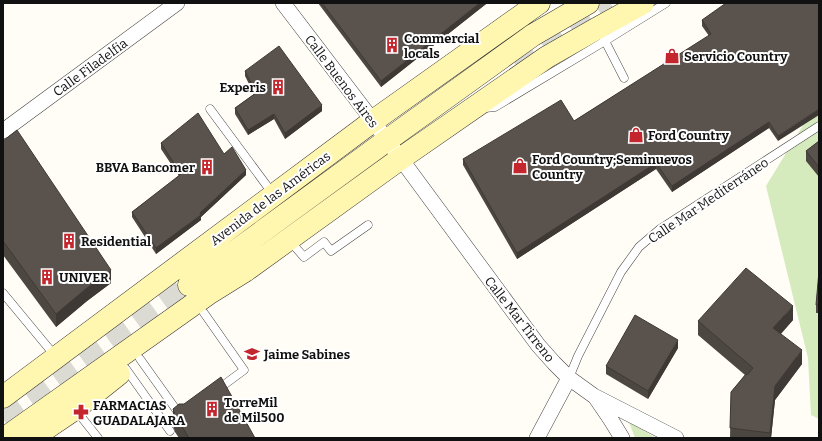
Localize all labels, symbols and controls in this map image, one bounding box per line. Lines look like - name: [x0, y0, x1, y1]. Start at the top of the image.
- place label: Commercial locals: [404, 31, 479, 61]
- street label: Calle Buenos Aires: [302, 32, 381, 130]
- street label: Calle Filadelfia: [50, 35, 130, 99]
- building icon: Commercial locals: [383, 36, 401, 54]
- shop icon: Servicio Country: [663, 47, 681, 65]
- place label: Servicio Country: [684, 49, 788, 64]
- building icon: Experis: [269, 78, 287, 96]
- place label: Experis: [220, 80, 266, 95]
- shop icon: Ford Country: [627, 126, 645, 144]
- place label: Ford Country: [648, 128, 730, 143]
- street label: Avenida de las Américas: [207, 148, 333, 248]
- place label: Ford Country;Seminuevos Country: [532, 152, 692, 182]
- street label: Calle Mar Mediterráneo: [645, 155, 771, 246]
- shop icon: Ford Country;Seminuevos Country: [511, 157, 529, 175]
- building icon: BBVA Bancomer: [198, 158, 216, 176]
- place label: BBVA Bancomer: [96, 160, 195, 175]
- building icon: Residential: [60, 232, 78, 250]
- place label: Residential: [81, 234, 151, 249]
- building icon: UNIVER: [38, 268, 56, 286]
- place label: UNIVER: [59, 270, 109, 285]
- street label: Calle Mar Tirreno: [482, 274, 558, 365]
- school or university icon: Jaime Sabines: [243, 345, 261, 363]
- place label: Jaime Sabines: [263, 347, 350, 362]
- place label: TorreMil de Mil500: [224, 395, 284, 425]
- place label: FARMACIAS GUADALAJARA: [93, 398, 186, 428]
- building icon: TorreMil de Mil500: [203, 400, 221, 418]
- pharmacy icon: FARMACIAS GUADALAJARA: [72, 403, 90, 421]

